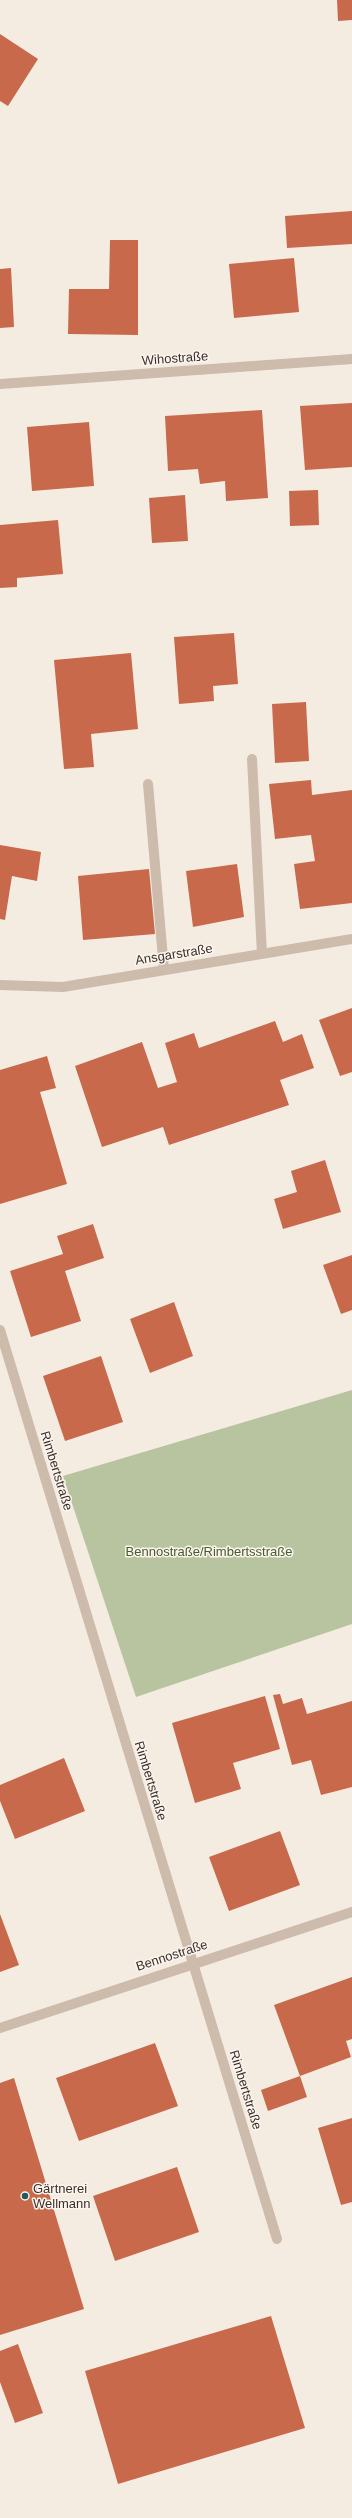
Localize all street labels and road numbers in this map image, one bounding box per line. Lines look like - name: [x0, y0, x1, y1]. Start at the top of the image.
- street label: Wihostraße: [141, 349, 209, 369]
- street label: Ansgarstraße: [134, 941, 214, 969]
- street label: Rimbertstraße: [37, 1429, 75, 1513]
- street label: Rimbertstraße: [131, 1739, 169, 1823]
- street label: Bennostraße: [134, 1937, 210, 1975]
- street label: Rimbertstraße: [226, 2048, 264, 2132]

